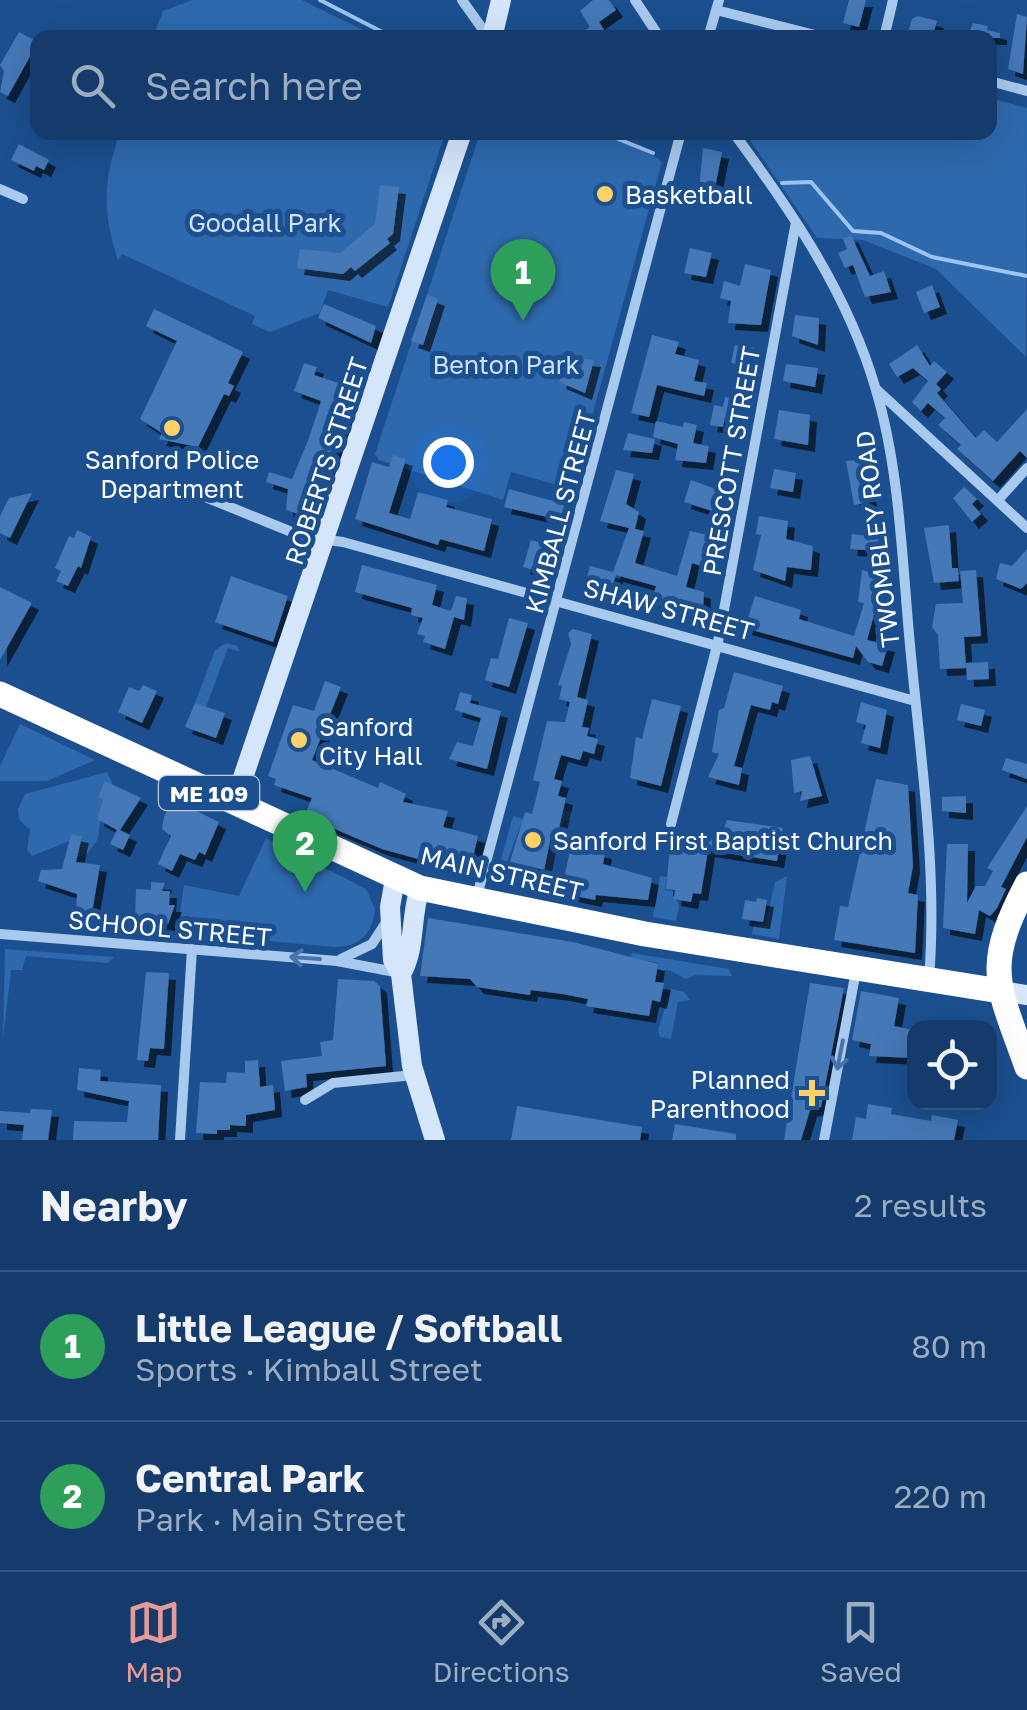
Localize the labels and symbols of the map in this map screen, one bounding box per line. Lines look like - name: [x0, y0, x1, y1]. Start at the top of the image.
- place label: Basketball: [625, 179, 753, 210]
- marker: Basketball: [594, 183, 616, 205]
- park label: Goodall Park: [188, 207, 342, 238]
- pin: 1: [490, 238, 556, 321]
- street label: PRESCOTT STREET: [696, 344, 766, 578]
- park label: Benton Park: [432, 349, 580, 380]
- street label: ROBERTS STREET: [278, 353, 374, 569]
- street label: KIMBALL STREET: [518, 407, 602, 617]
- marker: Sanford Police Department: [161, 417, 183, 439]
- street label: TWOMBLEY ROAD: [848, 429, 906, 649]
- your location: [423, 437, 474, 488]
- place label: Sanford Police Department: [85, 444, 259, 504]
- street label: SHAW STREET: [580, 571, 758, 647]
- place label: Sanford City Hall: [319, 711, 423, 771]
- marker: Sanford City Hall: [288, 729, 310, 751]
- road number: ME 109: [159, 776, 259, 810]
- pin: 2: [272, 810, 338, 892]
- place label: Sanford First Baptist Church: [553, 825, 893, 856]
- marker: Sanford First Baptist Church: [522, 829, 544, 851]
- street label: MAIN STREET: [418, 839, 586, 907]
- street label: SCHOOL STREET: [67, 904, 273, 952]
- one-way arrow: [290, 949, 322, 968]
- one-way arrow: [829, 1039, 848, 1071]
- place label: Planned Parenthood: [650, 1064, 790, 1124]
- marker: Planned Parenthood: [799, 1080, 825, 1106]

